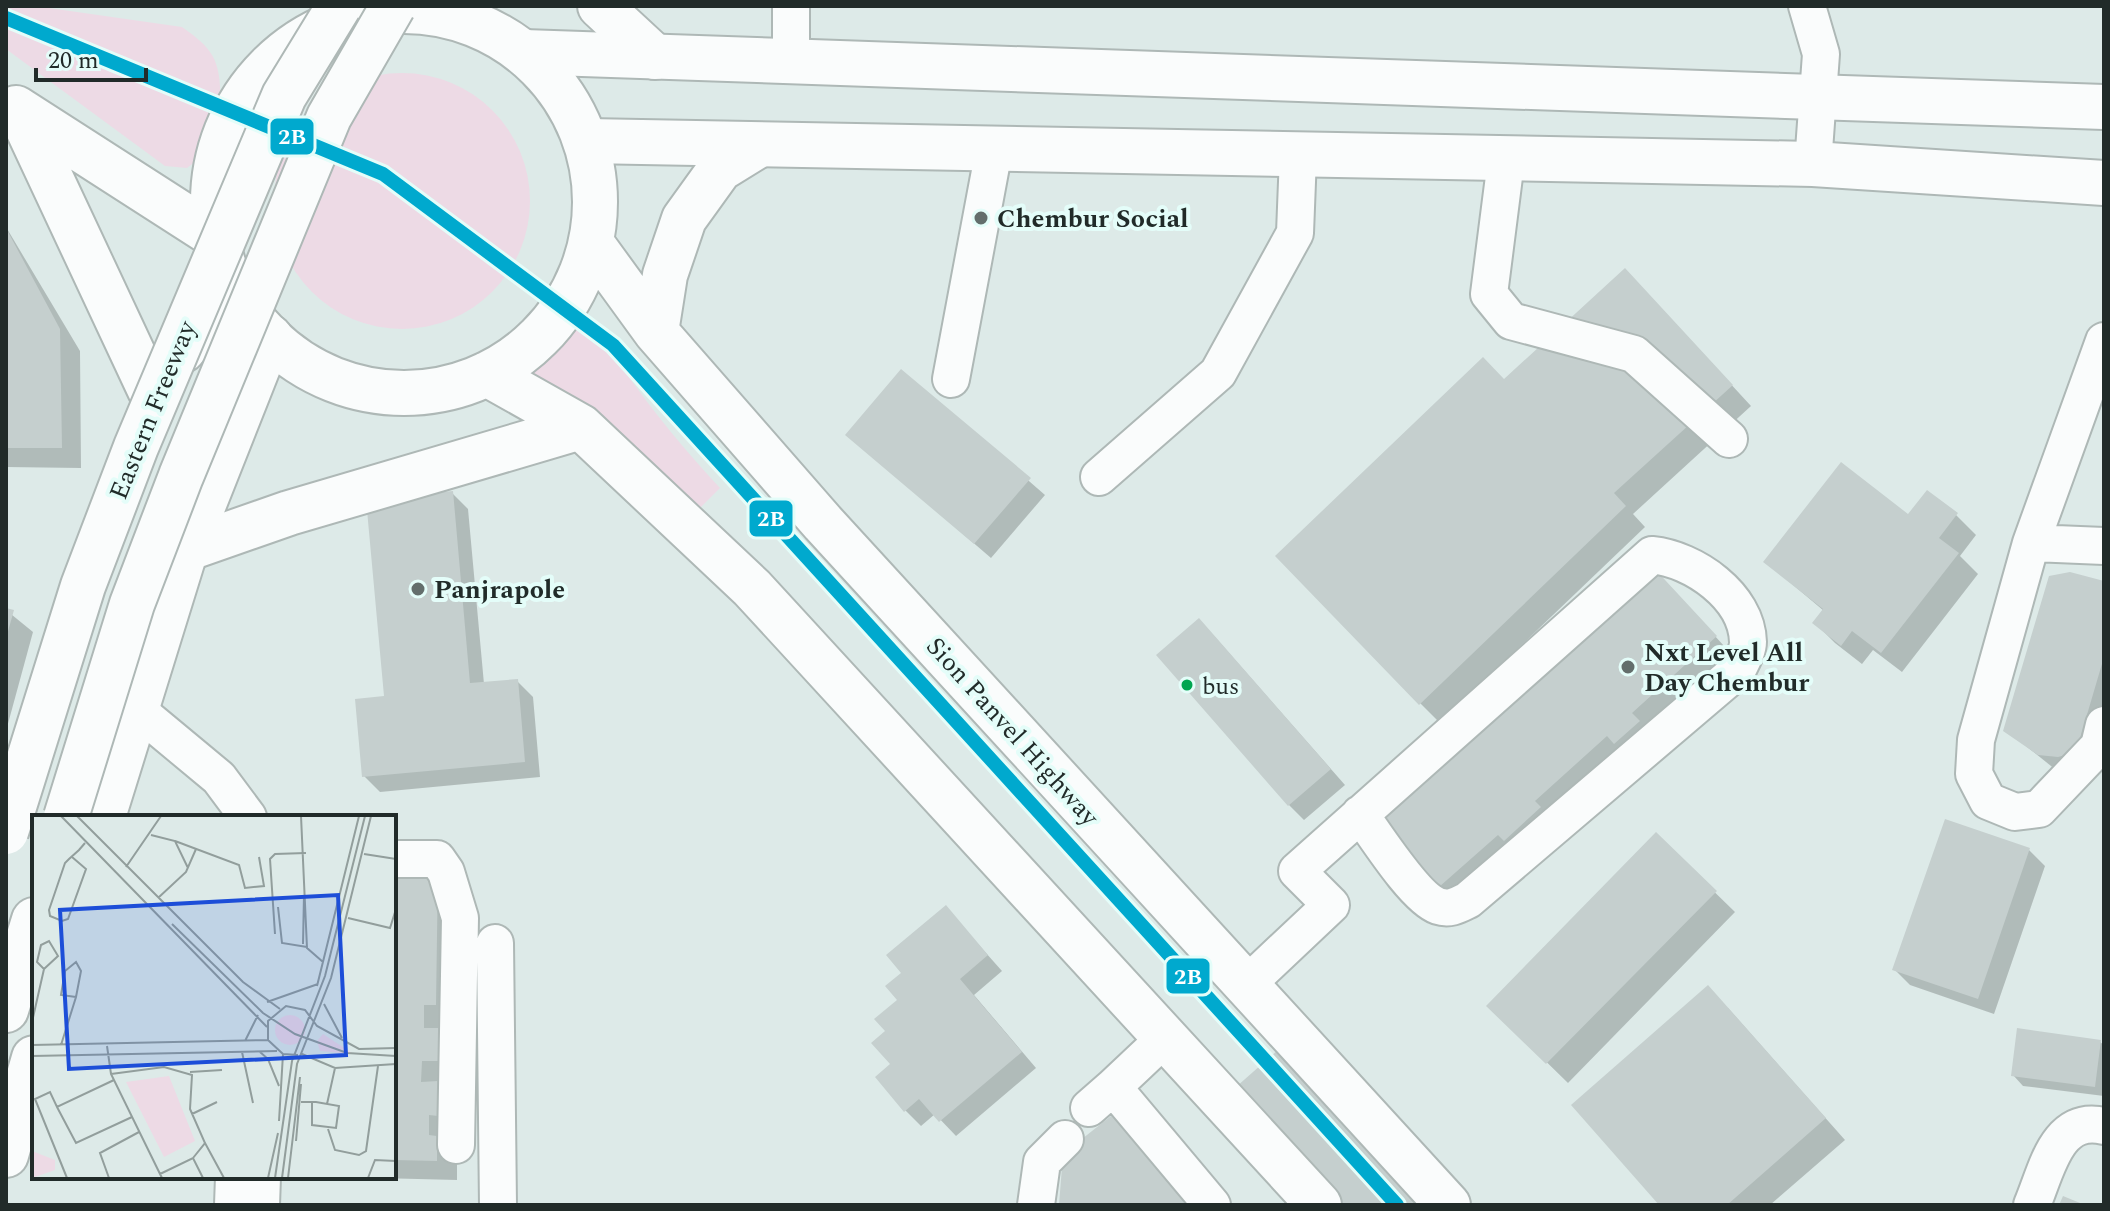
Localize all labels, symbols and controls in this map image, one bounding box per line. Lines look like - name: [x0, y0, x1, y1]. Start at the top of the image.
- scale bar: [36, 32, 146, 82]
- text: 20 m: [48, 43, 99, 79]
- line badge: 2B: [269, 117, 315, 156]
- text: 2B: [278, 121, 306, 154]
- place label: Chembur Social: [997, 199, 1189, 239]
- marker: Chembur Social: [972, 209, 990, 227]
- street label: Eastern Freeway: [99, 314, 208, 506]
- line badge: 2B: [748, 499, 794, 538]
- text: 2B: [757, 503, 785, 536]
- place label: Panjrapole: [434, 570, 565, 610]
- marker: Panjrapole: [409, 580, 427, 598]
- street label: Sion Panvel Highway: [916, 628, 1109, 837]
- place label: Nxt Level All Day Chembur: [1644, 633, 1810, 703]
- marker: Nxt Level All Day Chembur: [1619, 658, 1637, 676]
- place label: bus: [1202, 669, 1239, 705]
- marker: bus: [1179, 677, 1195, 693]
- inset map: [32, 815, 396, 1179]
- line badge: 2B: [1165, 957, 1211, 995]
- text: 2B: [1174, 961, 1202, 994]

